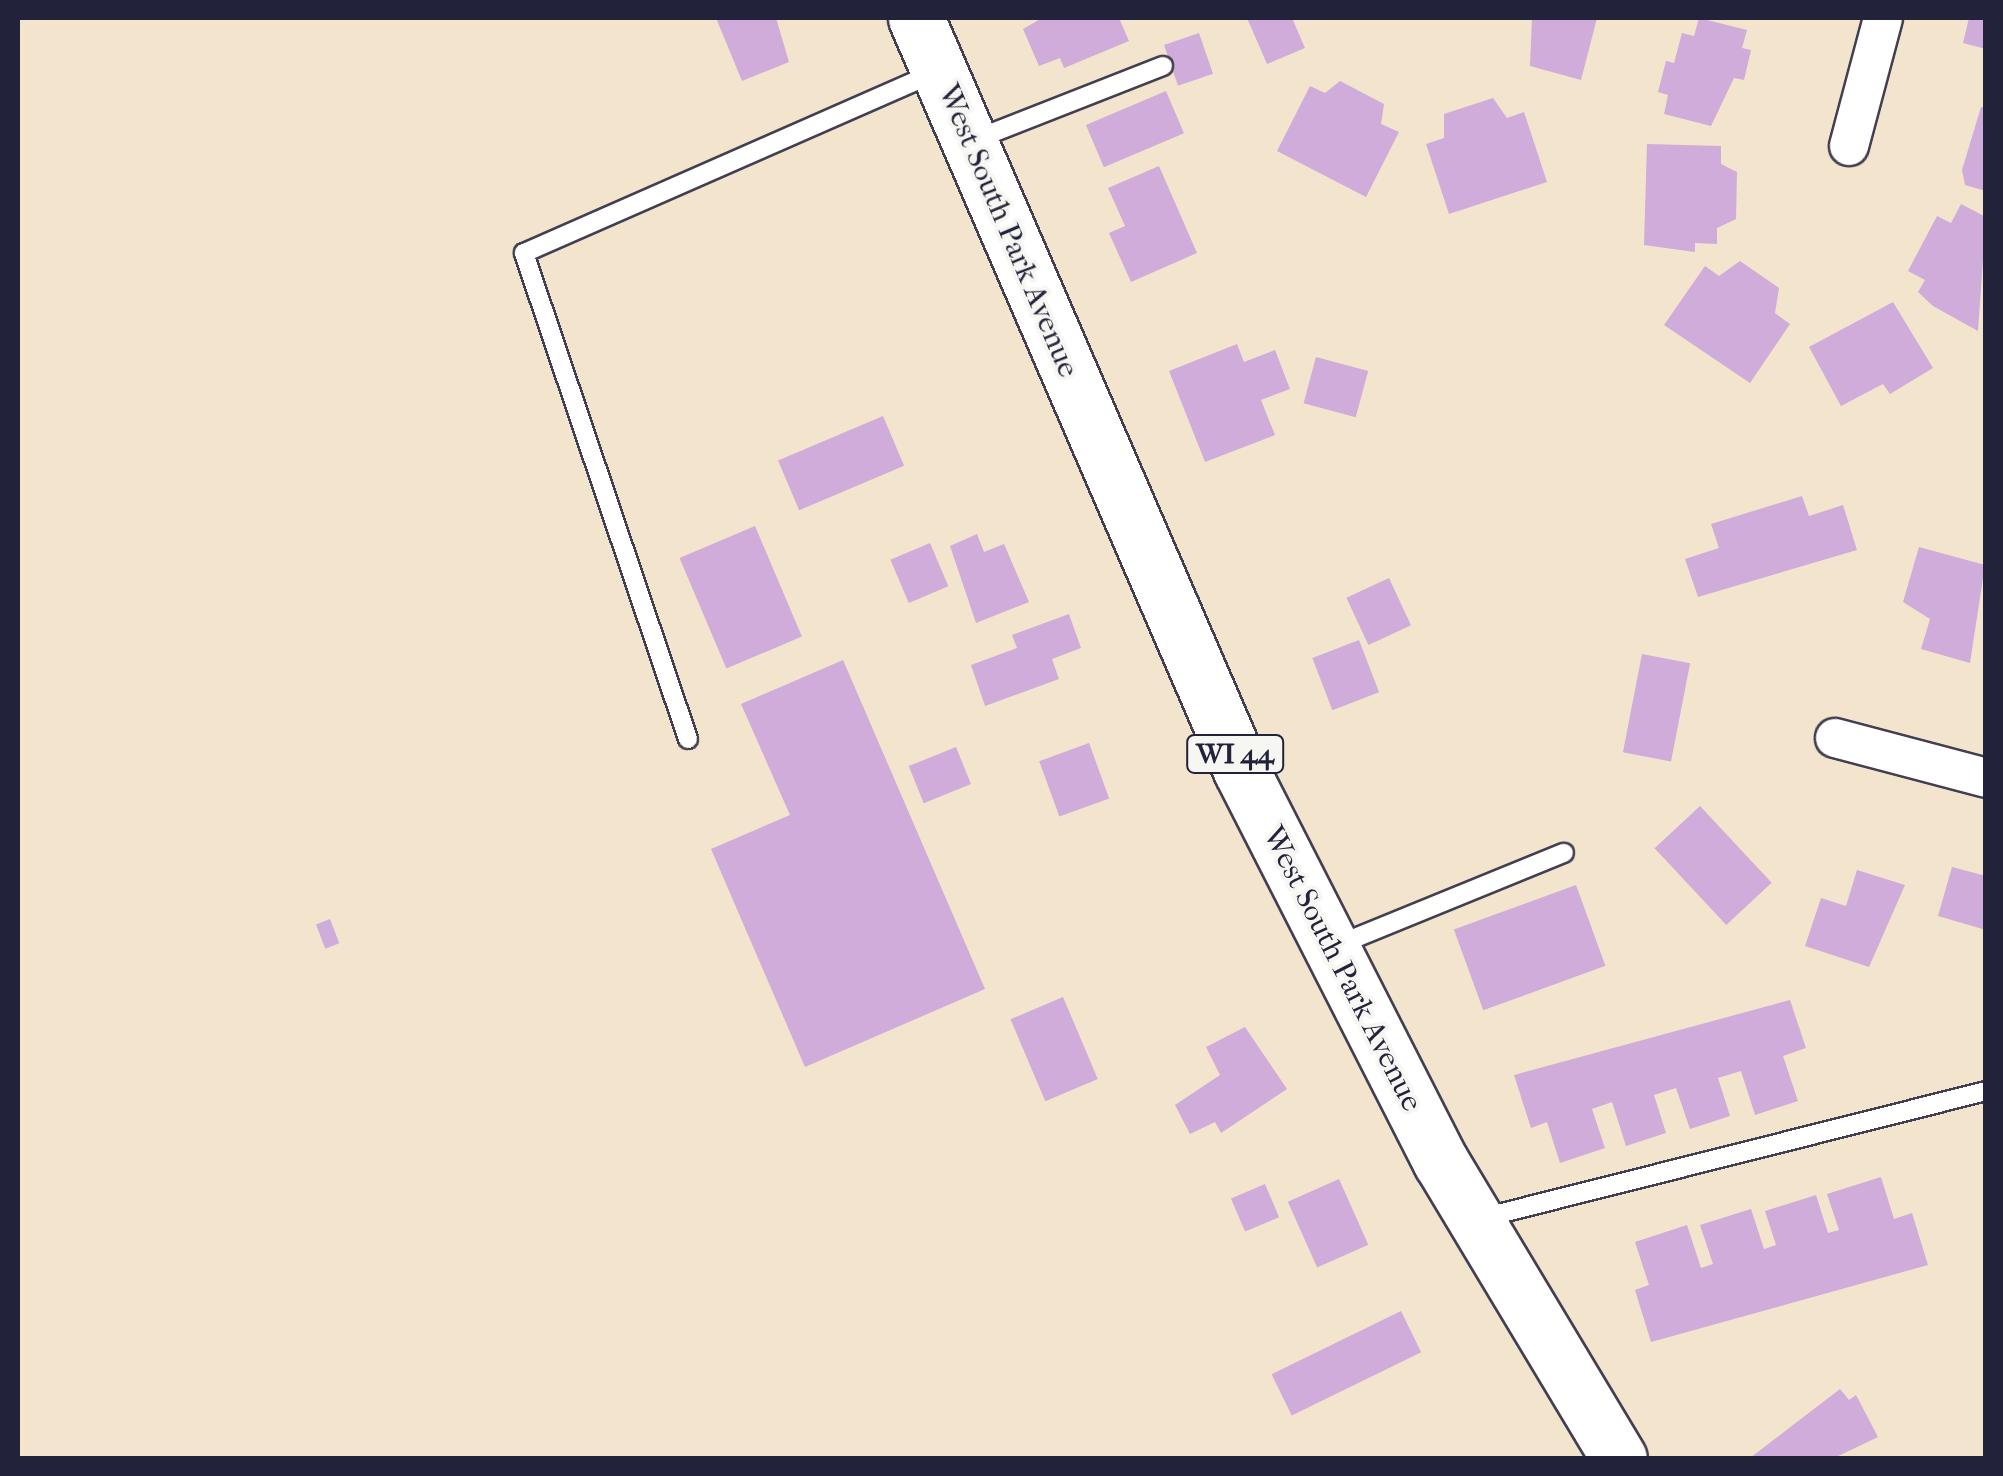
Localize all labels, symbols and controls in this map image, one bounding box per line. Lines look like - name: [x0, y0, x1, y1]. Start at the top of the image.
- street label: West South Park Avenue: [930, 79, 1086, 383]
- road number: WI 44: [1185, 731, 1285, 777]
- street label: West South Park Avenue: [1255, 821, 1429, 1117]

